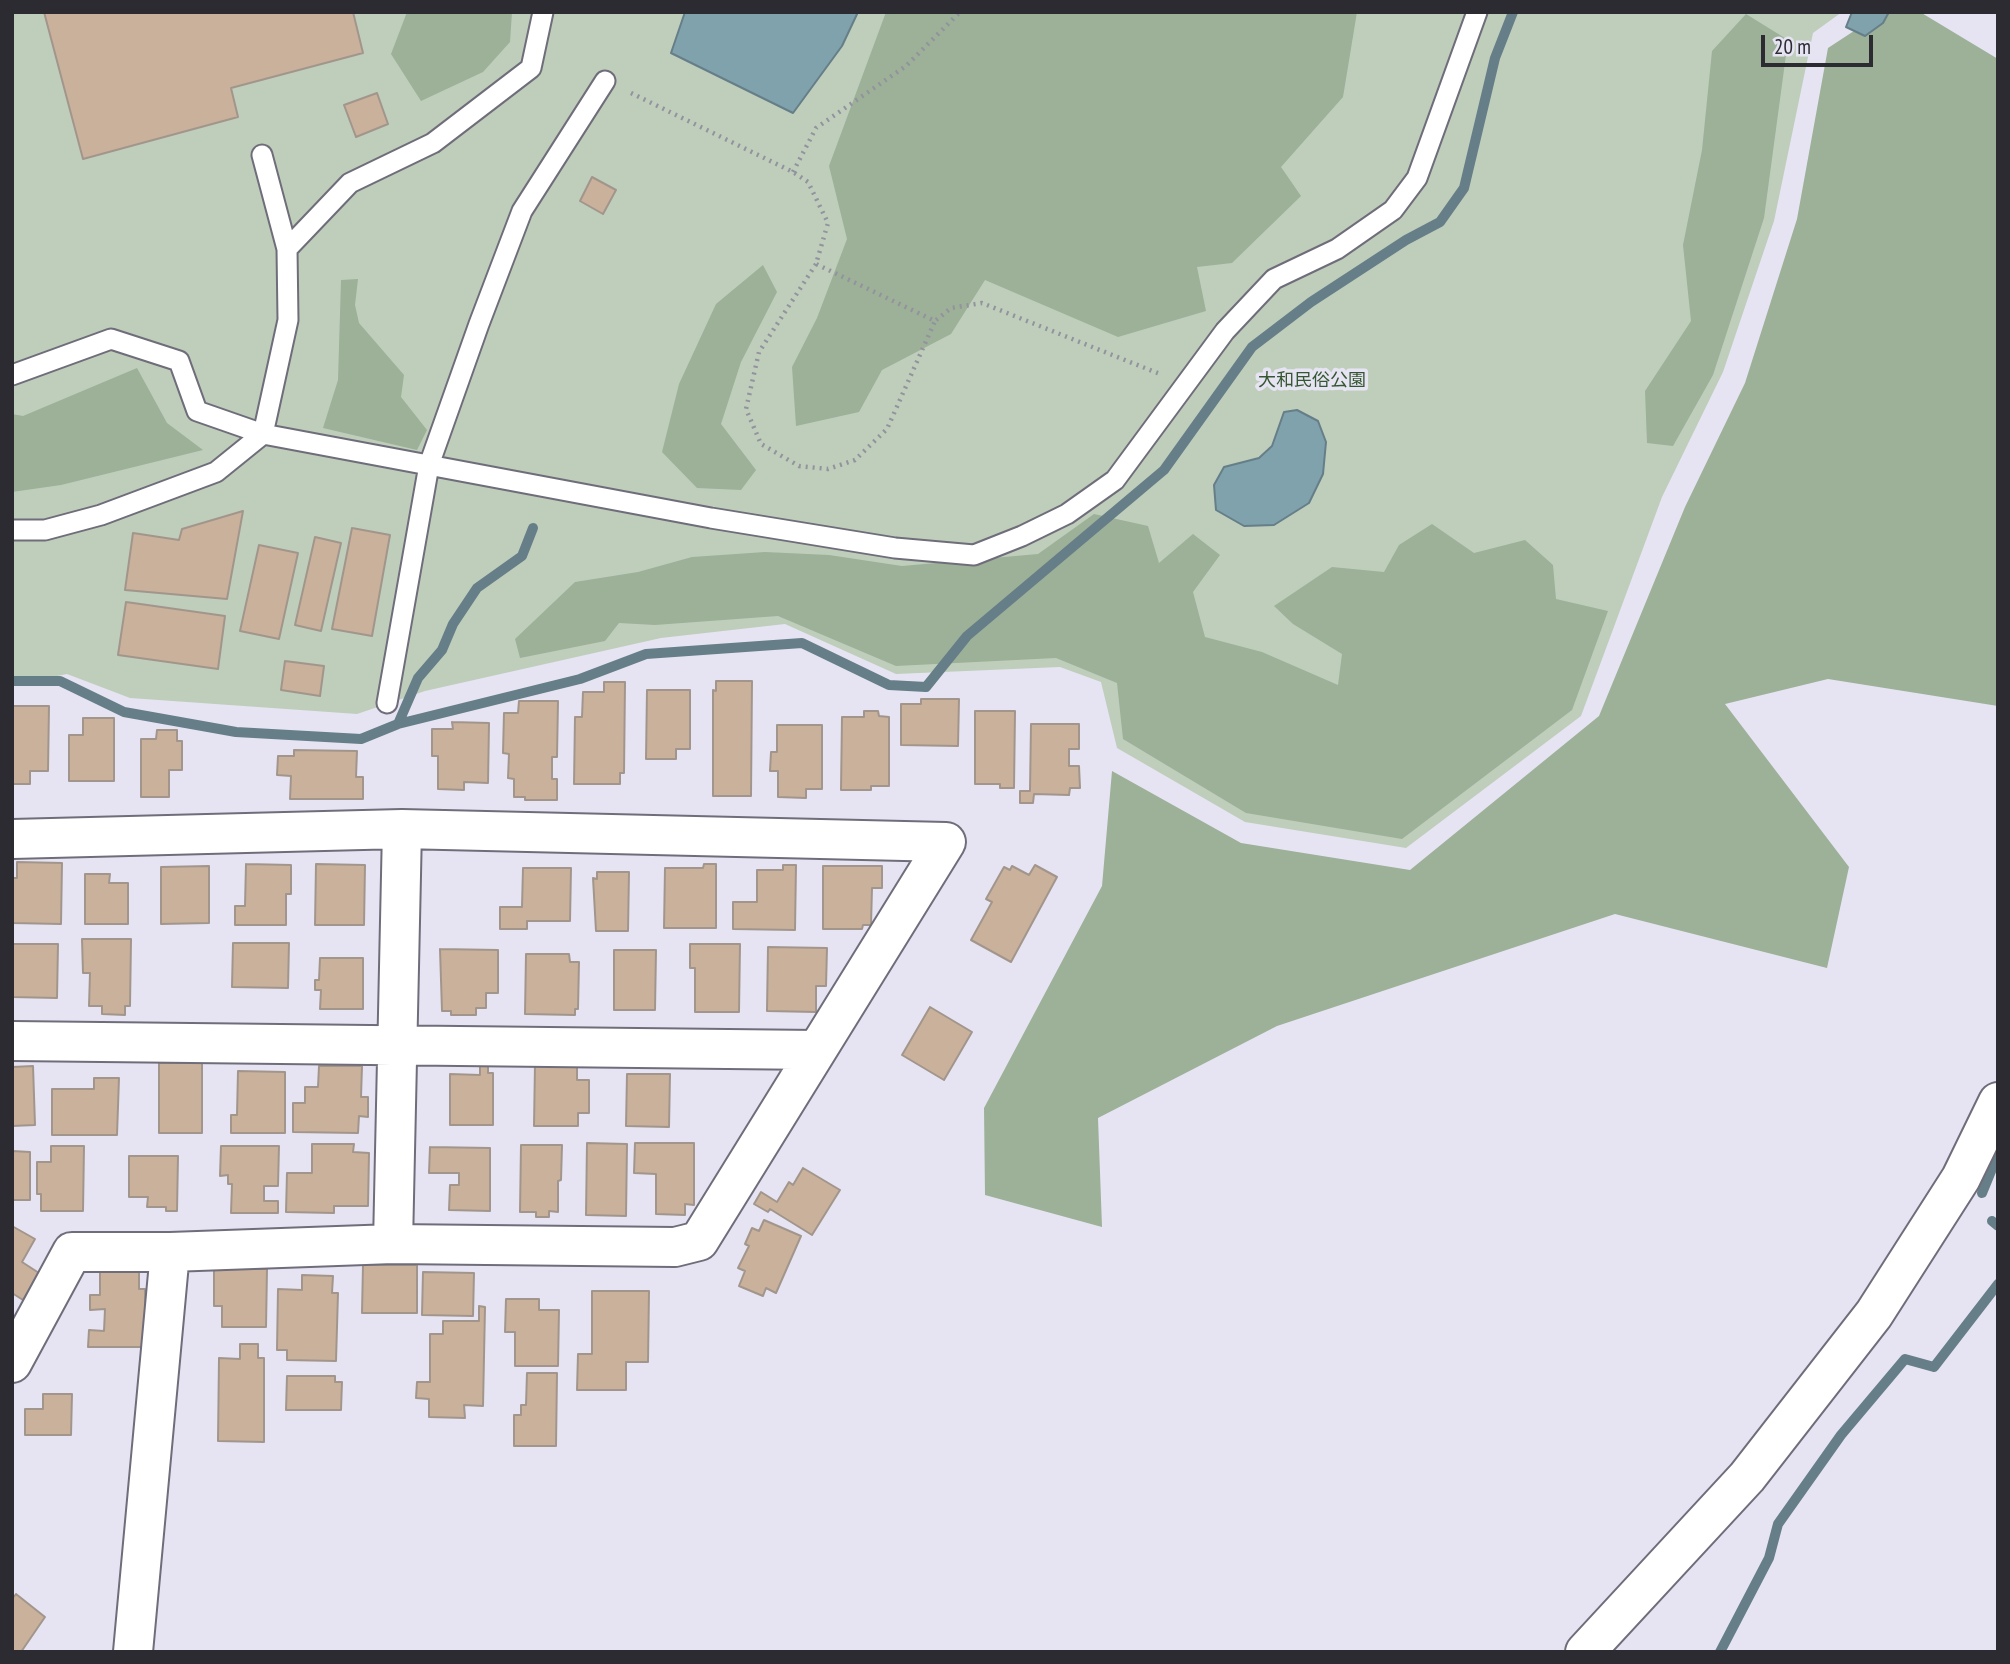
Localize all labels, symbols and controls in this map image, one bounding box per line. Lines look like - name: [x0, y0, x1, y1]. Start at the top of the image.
- scale bar: [1765, 21, 1877, 65]
- text: 20 m: [1774, 33, 1811, 60]
- park label: 大和民俗公園: [1258, 370, 1366, 392]

